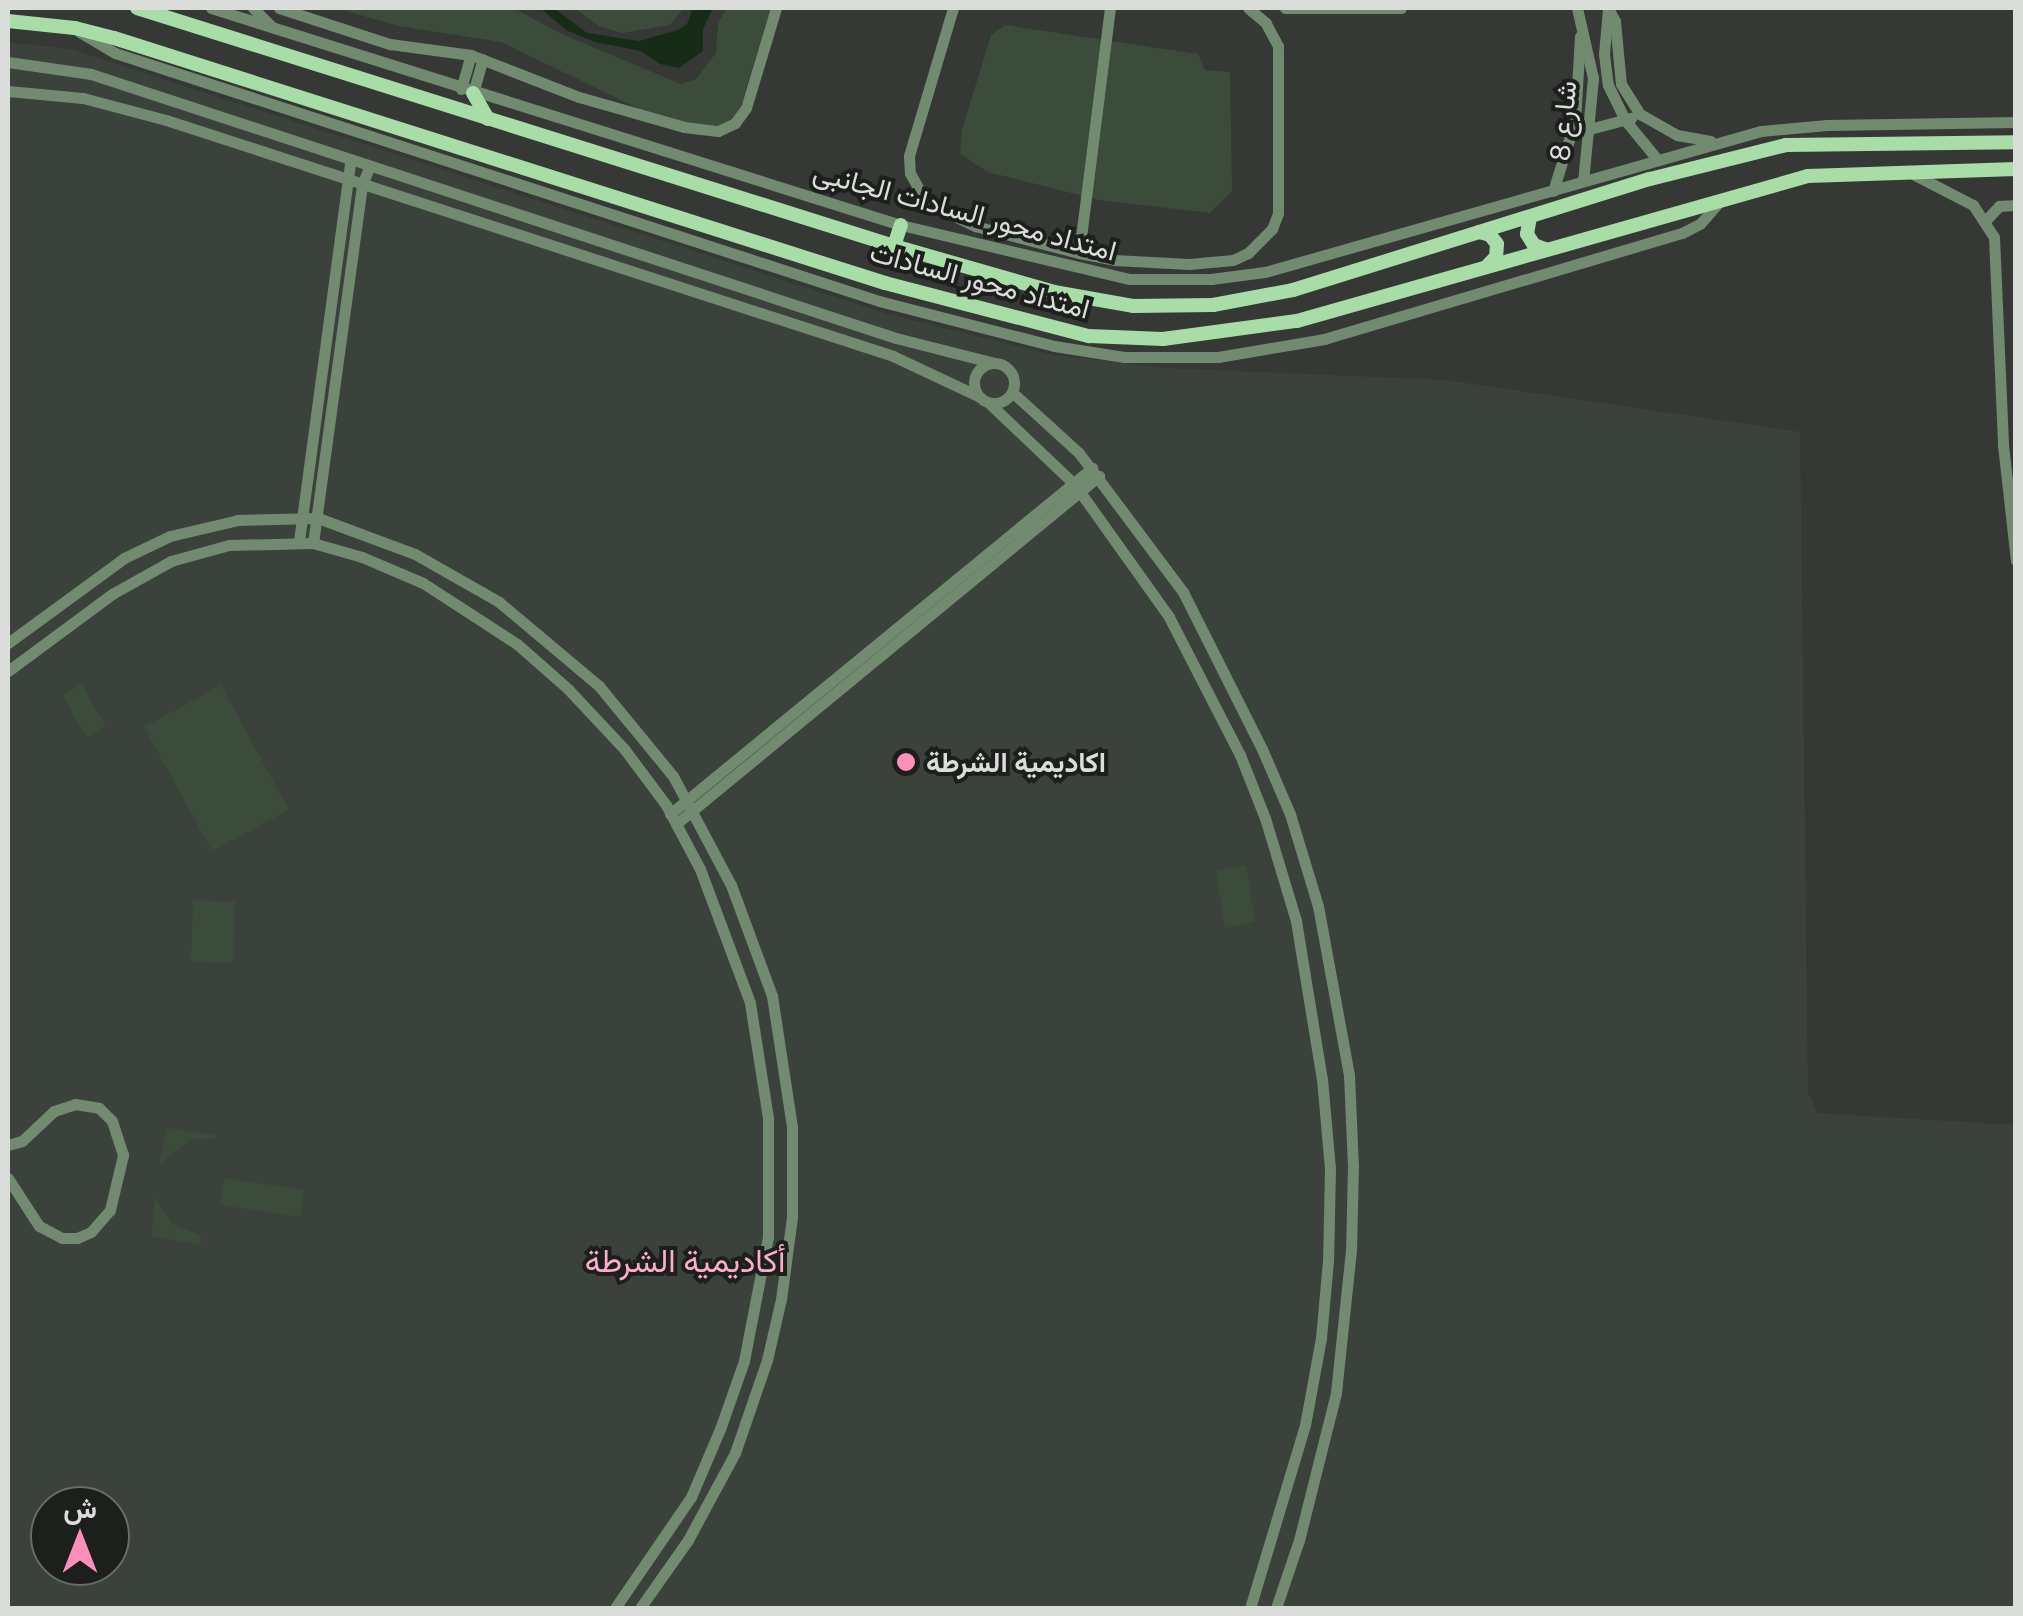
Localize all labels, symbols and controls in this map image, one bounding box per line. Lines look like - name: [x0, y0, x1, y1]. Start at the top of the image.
- street label: شارع 8: [1543, 79, 1583, 163]
- street label: امتداد محور السادات الجانبى: [810, 154, 1120, 268]
- street label: امتداد محور السادات: [866, 235, 1094, 325]
- place label: اكاديمية الشرطة: [926, 745, 1106, 779]
- marker: اكاديمية الشرطة: [895, 751, 917, 773]
- district label: أكاديمية الشرطة: [585, 1242, 785, 1280]
- north arrow: [30, 1486, 130, 1586]
- text: ش: [63, 1491, 97, 1525]

